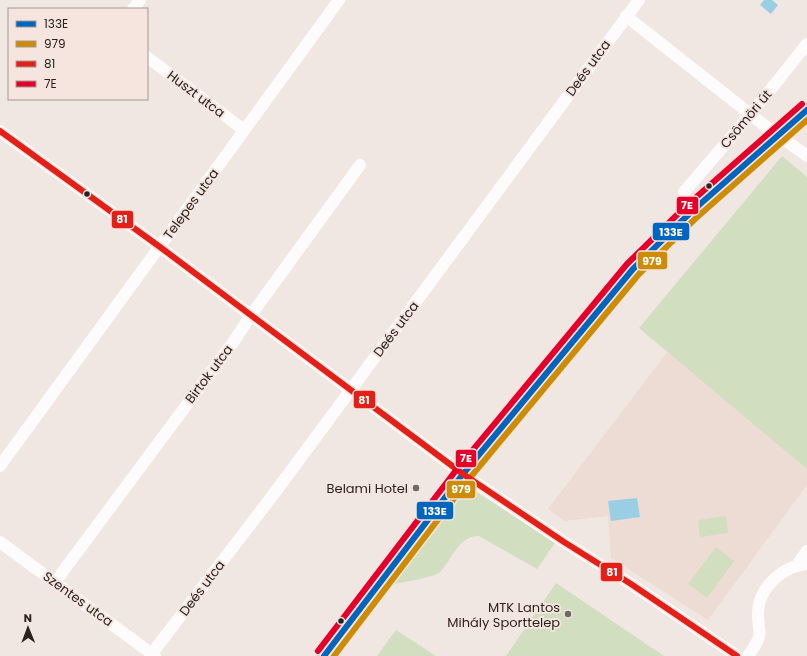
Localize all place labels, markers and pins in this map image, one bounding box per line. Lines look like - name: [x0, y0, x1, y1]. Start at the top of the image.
- unlabelled marker: [704, 181, 714, 191]
- unlabelled marker: [82, 189, 92, 199]
- place label: Belami Hotel: [327, 479, 408, 498]
- marker: Belami Hotel: [411, 483, 421, 493]
- place label: MTK Lantos Mihály Sporttelep: [447, 598, 560, 632]
- marker: MTK Lantos Mihály Sporttelep: [563, 609, 573, 619]
- unlabelled marker: [336, 616, 346, 626]

